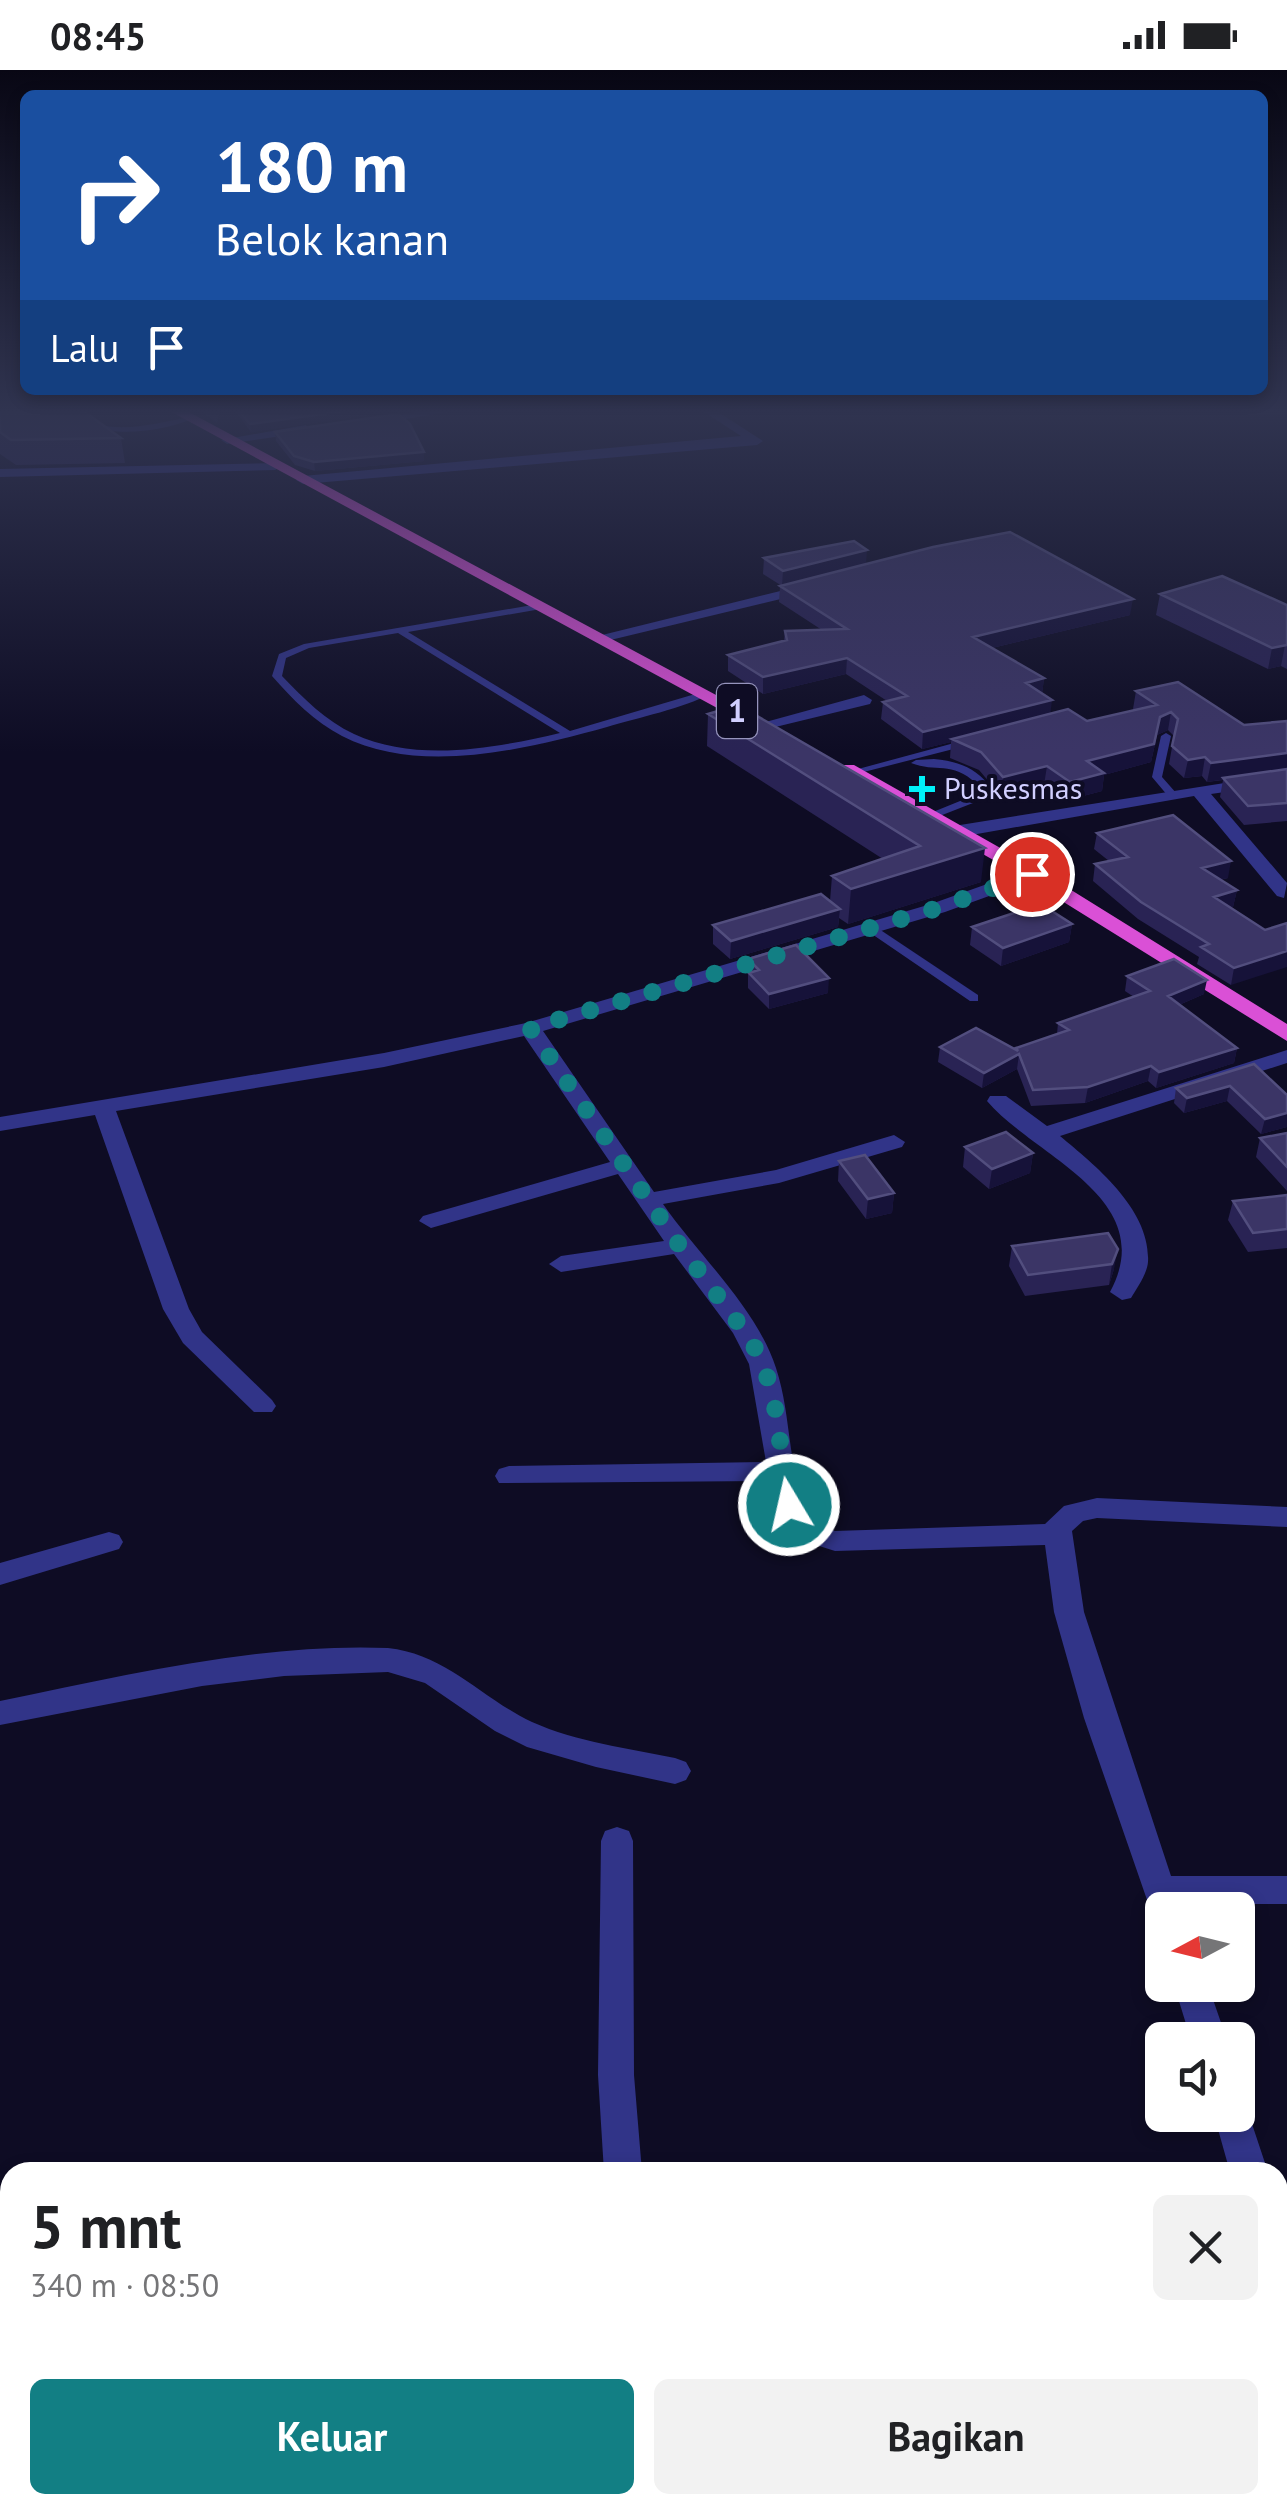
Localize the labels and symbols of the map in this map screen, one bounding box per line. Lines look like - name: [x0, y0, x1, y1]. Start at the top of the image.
- road number: 1: [717, 684, 757, 738]
- place label: Puskesmas: [944, 768, 1082, 807]
- marker: Puskesmas: [909, 776, 935, 802]
- pin: [990, 832, 1075, 917]
- position arrow: [737, 1453, 841, 1557]
- north arrow: [1145, 1892, 1255, 2002]

